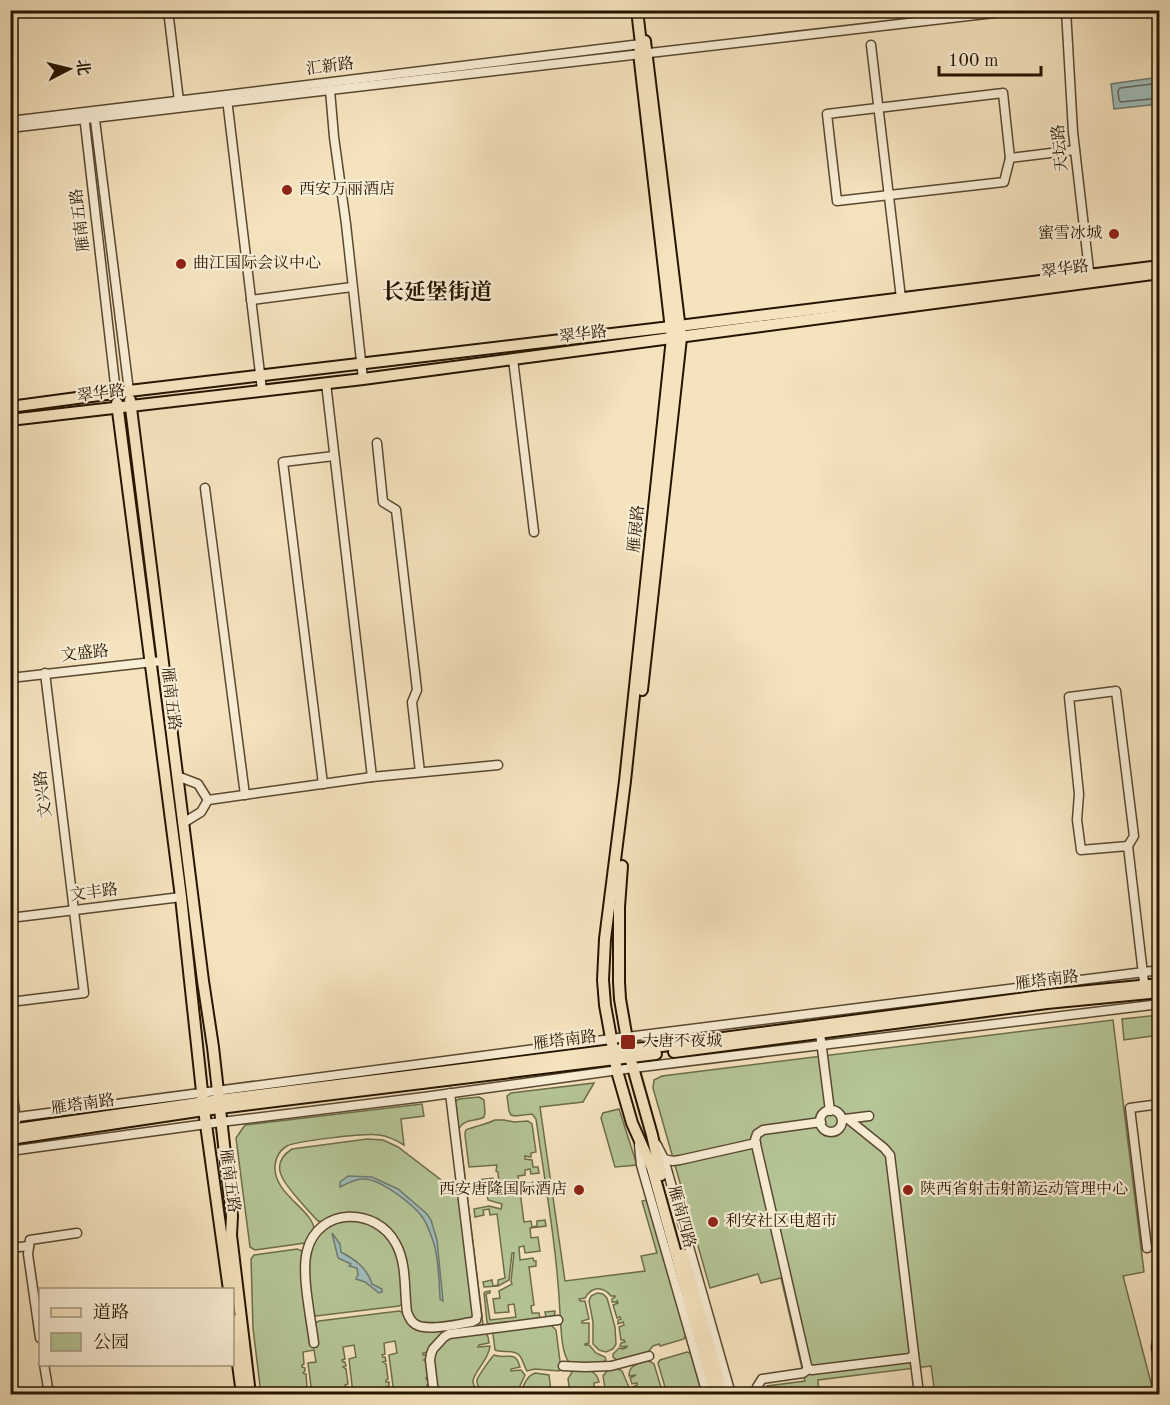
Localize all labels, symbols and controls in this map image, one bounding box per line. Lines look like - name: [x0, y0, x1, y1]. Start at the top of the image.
- north arrow: [39, 39, 99, 99]
- scale bar: [939, 39, 1041, 77]
- text: 100 m: [948, 52, 999, 70]
- street label: 汇新路: [305, 54, 355, 78]
- text: 北: [73, 58, 93, 76]
- street label: 天坛路: [1049, 123, 1071, 173]
- place label: 西安万丽酒店: [299, 180, 395, 198]
- marker: 西安万丽酒店: [280, 183, 294, 197]
- street label: 雁南五路: [67, 187, 93, 253]
- place label: 蜜雪冰城: [1038, 224, 1102, 242]
- marker: 蜜雪冰城: [1107, 227, 1121, 241]
- place label: 曲江国际会议中心: [193, 254, 321, 272]
- marker: 曲江国际会议中心: [174, 257, 188, 271]
- street label: 翠华路: [1040, 257, 1090, 281]
- district label: 长延堡街道: [382, 280, 492, 304]
- street label: 翠华路: [558, 322, 608, 346]
- street label: 翠华路: [76, 381, 126, 405]
- street label: 雁展路: [625, 504, 647, 554]
- street label: 文盛路: [60, 642, 110, 664]
- street label: 雁南五路: [158, 666, 184, 732]
- street label: 文兴路: [31, 769, 55, 819]
- street label: 文丰路: [69, 880, 119, 904]
- street label: 雁塔南路: [1014, 967, 1080, 993]
- street label: 雁塔南路: [532, 1027, 598, 1053]
- place label: 大唐不夜城: [642, 1032, 722, 1050]
- marker: 大唐不夜城: [619, 1033, 637, 1051]
- street label: 雁塔南路: [50, 1091, 116, 1117]
- street label: 雁南五路: [217, 1148, 243, 1214]
- place label: 西安唐隆国际酒店: [439, 1180, 567, 1198]
- place label: 陕西省射击射箭运动管理中心: [920, 1180, 1128, 1198]
- marker: 西安唐隆国际酒店: [572, 1183, 586, 1197]
- street label: 雁南四路: [665, 1183, 699, 1250]
- marker: 陕西省射击射箭运动管理中心: [901, 1183, 915, 1197]
- place label: 利安社区电超市: [725, 1212, 837, 1230]
- marker: 利安社区电超市: [706, 1215, 720, 1229]
- legend: [39, 1288, 234, 1366]
- text: 道路: [93, 1302, 129, 1322]
- text: 公园: [93, 1333, 129, 1352]

